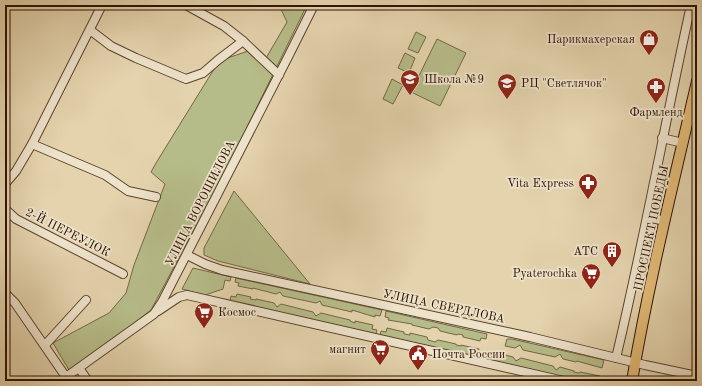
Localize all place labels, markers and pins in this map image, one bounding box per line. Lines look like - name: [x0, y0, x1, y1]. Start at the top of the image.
- shop icon: Парикмахерская: [638, 28, 660, 56]
- place label: Парикмахерская: [547, 34, 635, 46]
- school or university icon: Школа №9: [399, 68, 421, 96]
- school or university icon: РЦ "Светлячок": [496, 72, 518, 100]
- place label: Школа №9: [424, 74, 484, 86]
- pharmacy icon: Фармленд: [645, 76, 667, 104]
- place label: РЦ "Светлячок": [521, 78, 607, 90]
- place label: Фармленд: [629, 107, 683, 119]
- pharmacy icon: Vita Express: [577, 172, 599, 200]
- place label: Vita Express: [507, 178, 574, 190]
- building icon: АТС: [601, 240, 623, 268]
- place label: АТС: [573, 246, 598, 258]
- supermarket icon: Pyaterochka: [580, 262, 602, 290]
- place label: Pyaterochka: [512, 268, 577, 280]
- supermarket icon: Космос: [193, 301, 215, 329]
- place label: Космос: [218, 307, 256, 319]
- supermarket icon: магнит: [369, 338, 391, 366]
- public building icon: Почта России: [407, 343, 429, 371]
- place label: магнит: [329, 344, 366, 356]
- place label: Почта России: [432, 349, 505, 361]

